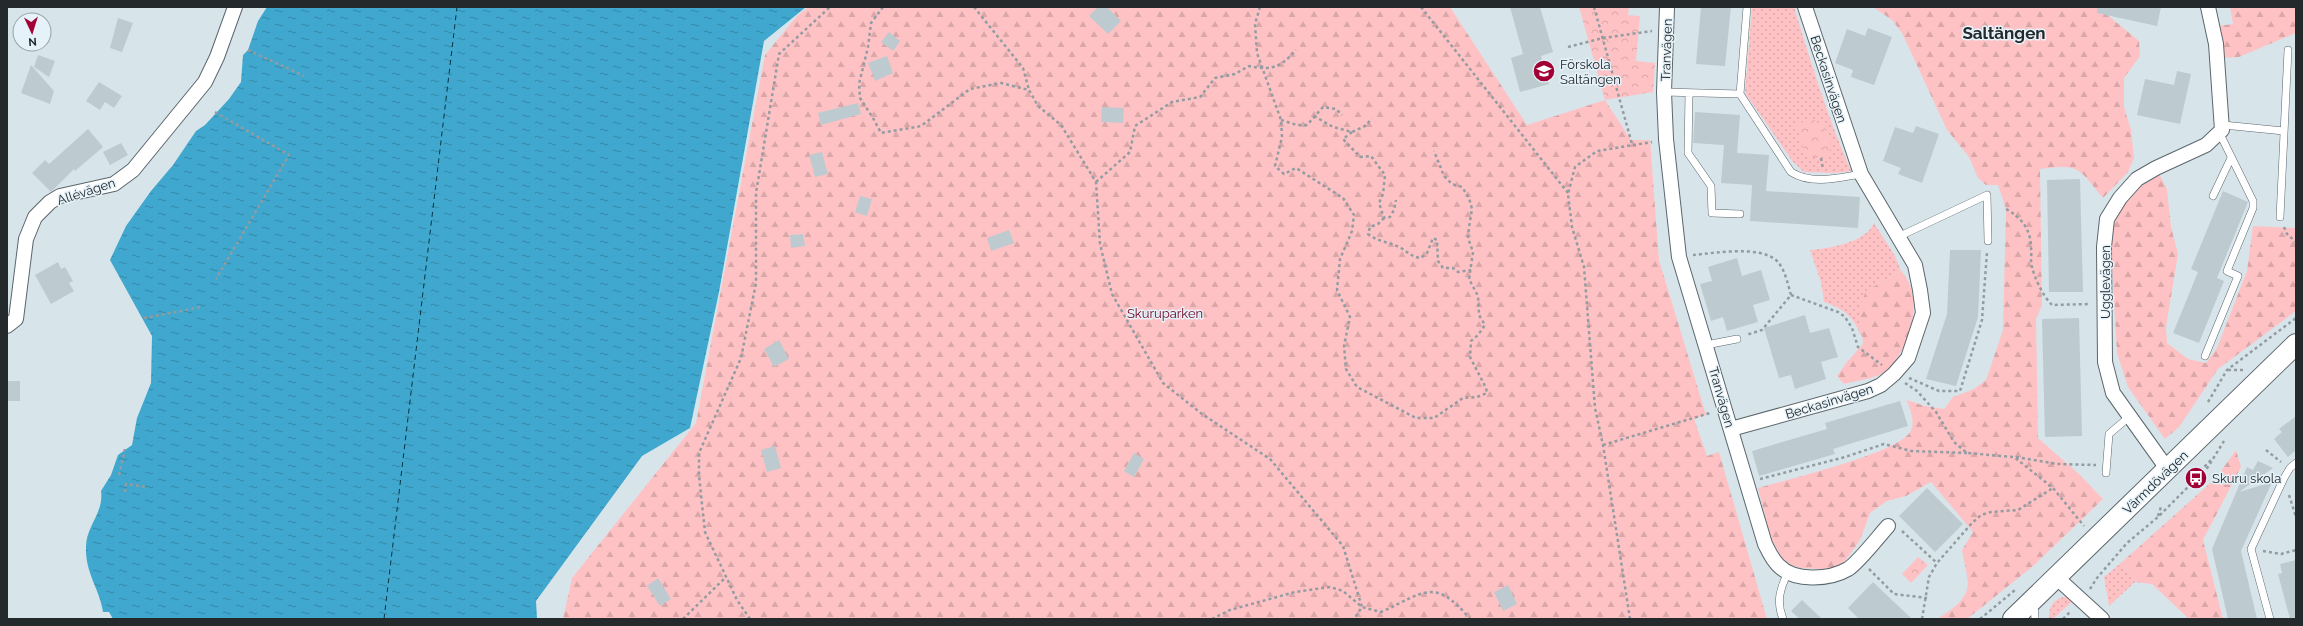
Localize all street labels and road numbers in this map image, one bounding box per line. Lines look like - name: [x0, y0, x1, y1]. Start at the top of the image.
- street label: Tranvägen: [1658, 18, 1675, 82]
- street label: Beckasinvägen: [1807, 34, 1850, 125]
- street label: Allévägen: [55, 175, 117, 208]
- street label: Ugglevägen: [2098, 245, 2113, 319]
- street label: Tranvägen: [1706, 365, 1737, 429]
- street label: Beckasinvägen: [1783, 381, 1875, 422]
- street label: Värmdövägen: [2120, 448, 2191, 517]

